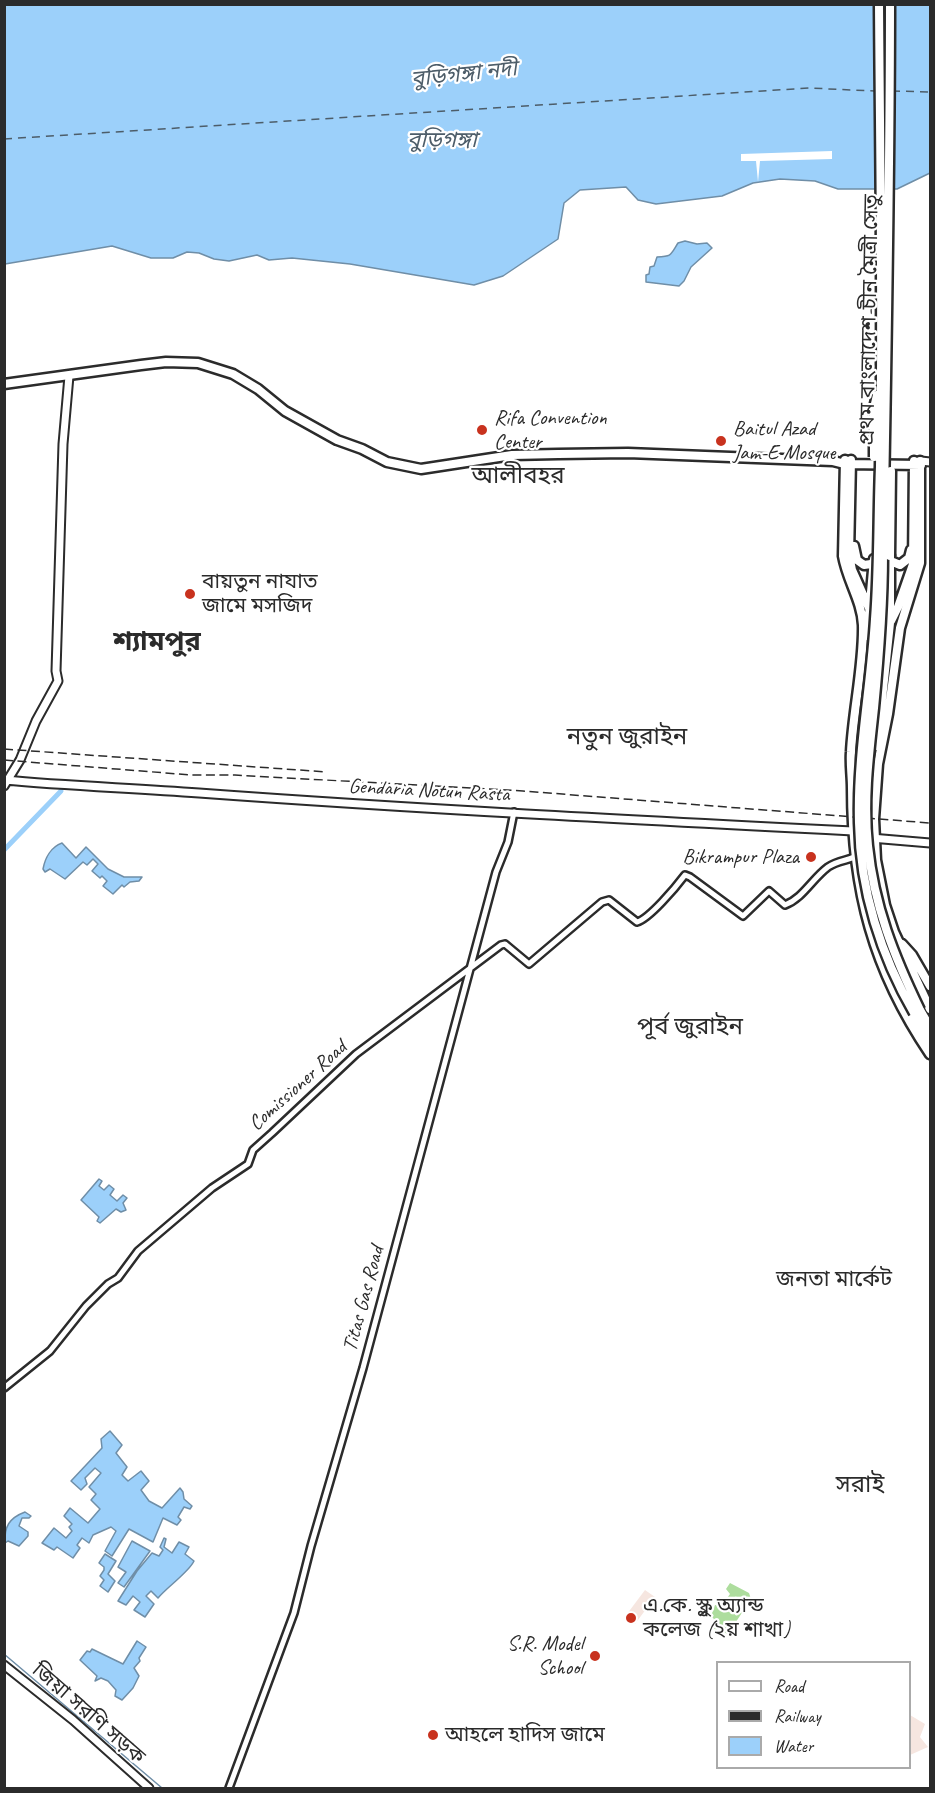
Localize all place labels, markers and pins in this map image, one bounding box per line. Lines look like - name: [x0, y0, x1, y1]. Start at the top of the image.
- place label: Rifa Convention Center: [494, 405, 607, 455]
- place label: Baitul Azad Jam-E Mosque: [733, 416, 835, 466]
- marker: Rifa Convention Center: [475, 423, 489, 437]
- marker: Baitul Azad Jam-E Mosque: [714, 434, 728, 448]
- place label: বায়তুন নাযাত জামে মসজিদ: [202, 569, 318, 619]
- marker: বায়তুন নাযাত জামে মসজিদ: [183, 587, 197, 601]
- place label: Bikrampur Plaza: [682, 844, 799, 870]
- marker: Bikrampur Plaza: [804, 850, 818, 864]
- place label: এ.কে. স্কুল অ্যান্ড কলেজ (২য় শাখা): [643, 1593, 790, 1643]
- marker: এ.কে. স্কুল অ্যান্ড কলেজ (২য় শাখা): [624, 1611, 638, 1625]
- place label: S.R. Model School: [507, 1631, 583, 1681]
- marker: S.R. Model School: [588, 1649, 602, 1663]
- place label: আহলে হাদিস জামে: [445, 1722, 605, 1748]
- marker: আহলে হাদিস জামে: [426, 1728, 440, 1742]

